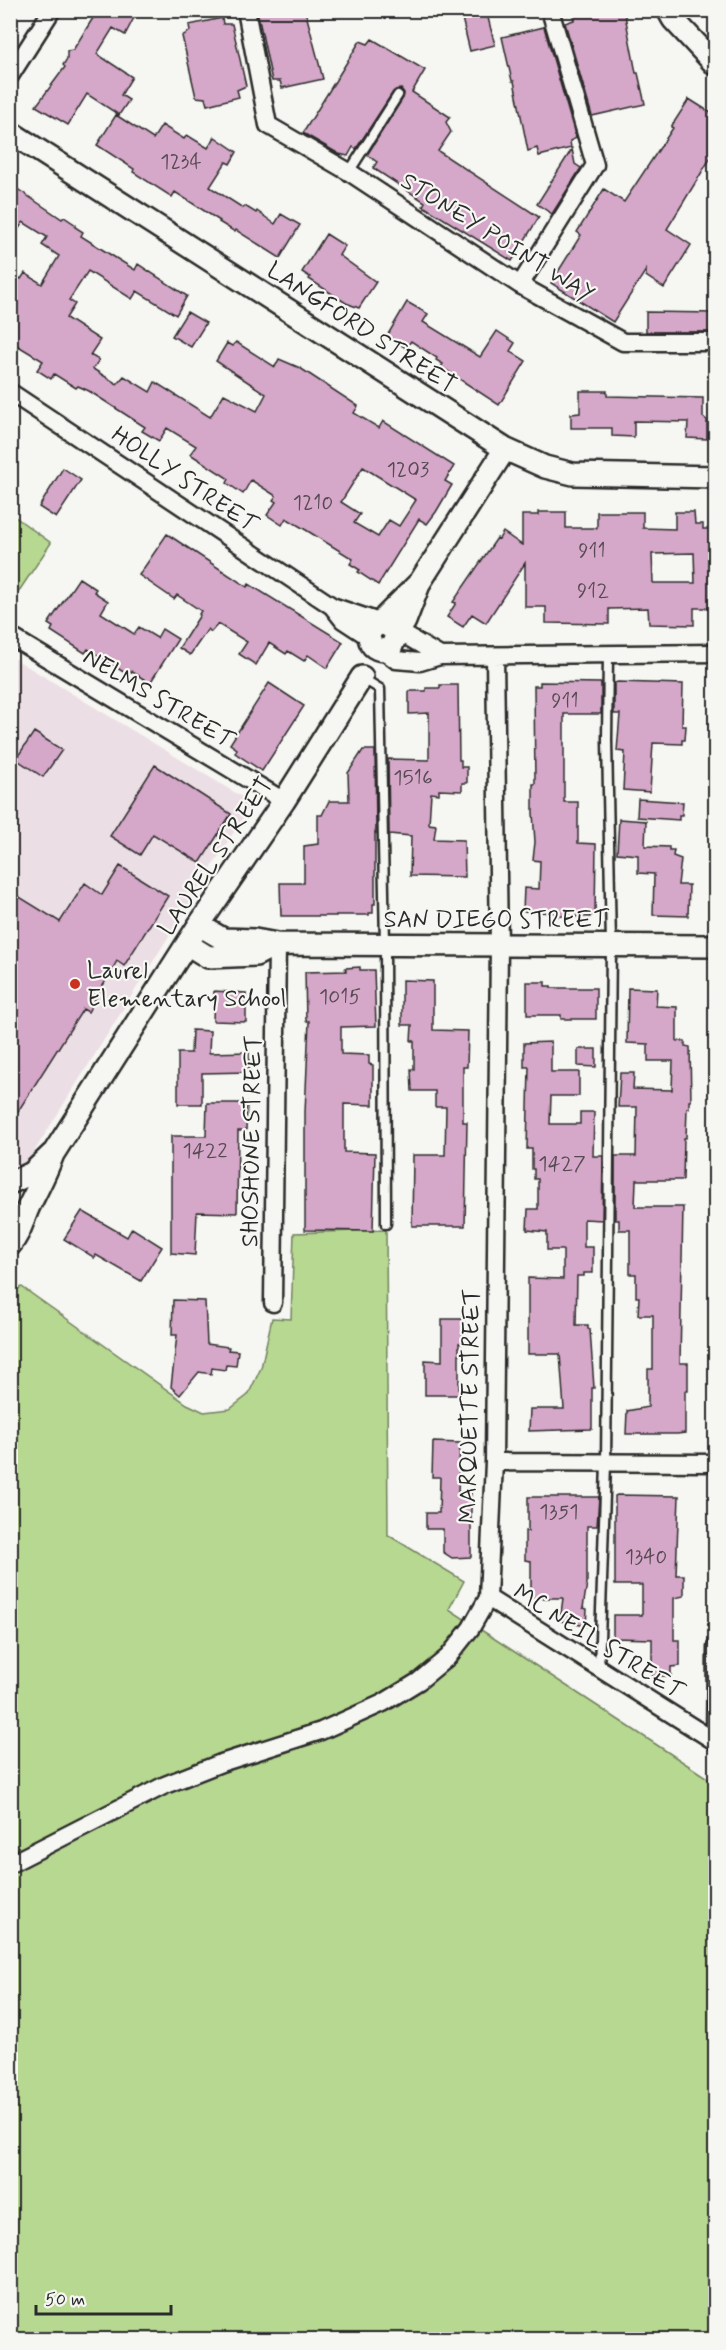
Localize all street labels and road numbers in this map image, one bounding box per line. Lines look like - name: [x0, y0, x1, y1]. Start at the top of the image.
- street label: STONEY POINT WAY: [395, 166, 600, 310]
- street label: LANGFORD STREET: [261, 255, 462, 401]
- street label: HOLLY STREET: [105, 420, 264, 541]
- street label: NELMS STREET: [77, 642, 240, 757]
- street label: LAUREL STREET: [152, 772, 281, 942]
- street label: SAN DIEGO STREET: [383, 905, 609, 936]
- street label: SHOSHONE STREET: [235, 1035, 270, 1247]
- street label: MARQUETTE STREET: [453, 1288, 488, 1524]
- street label: MC NEIL STREET: [507, 1577, 690, 1708]

